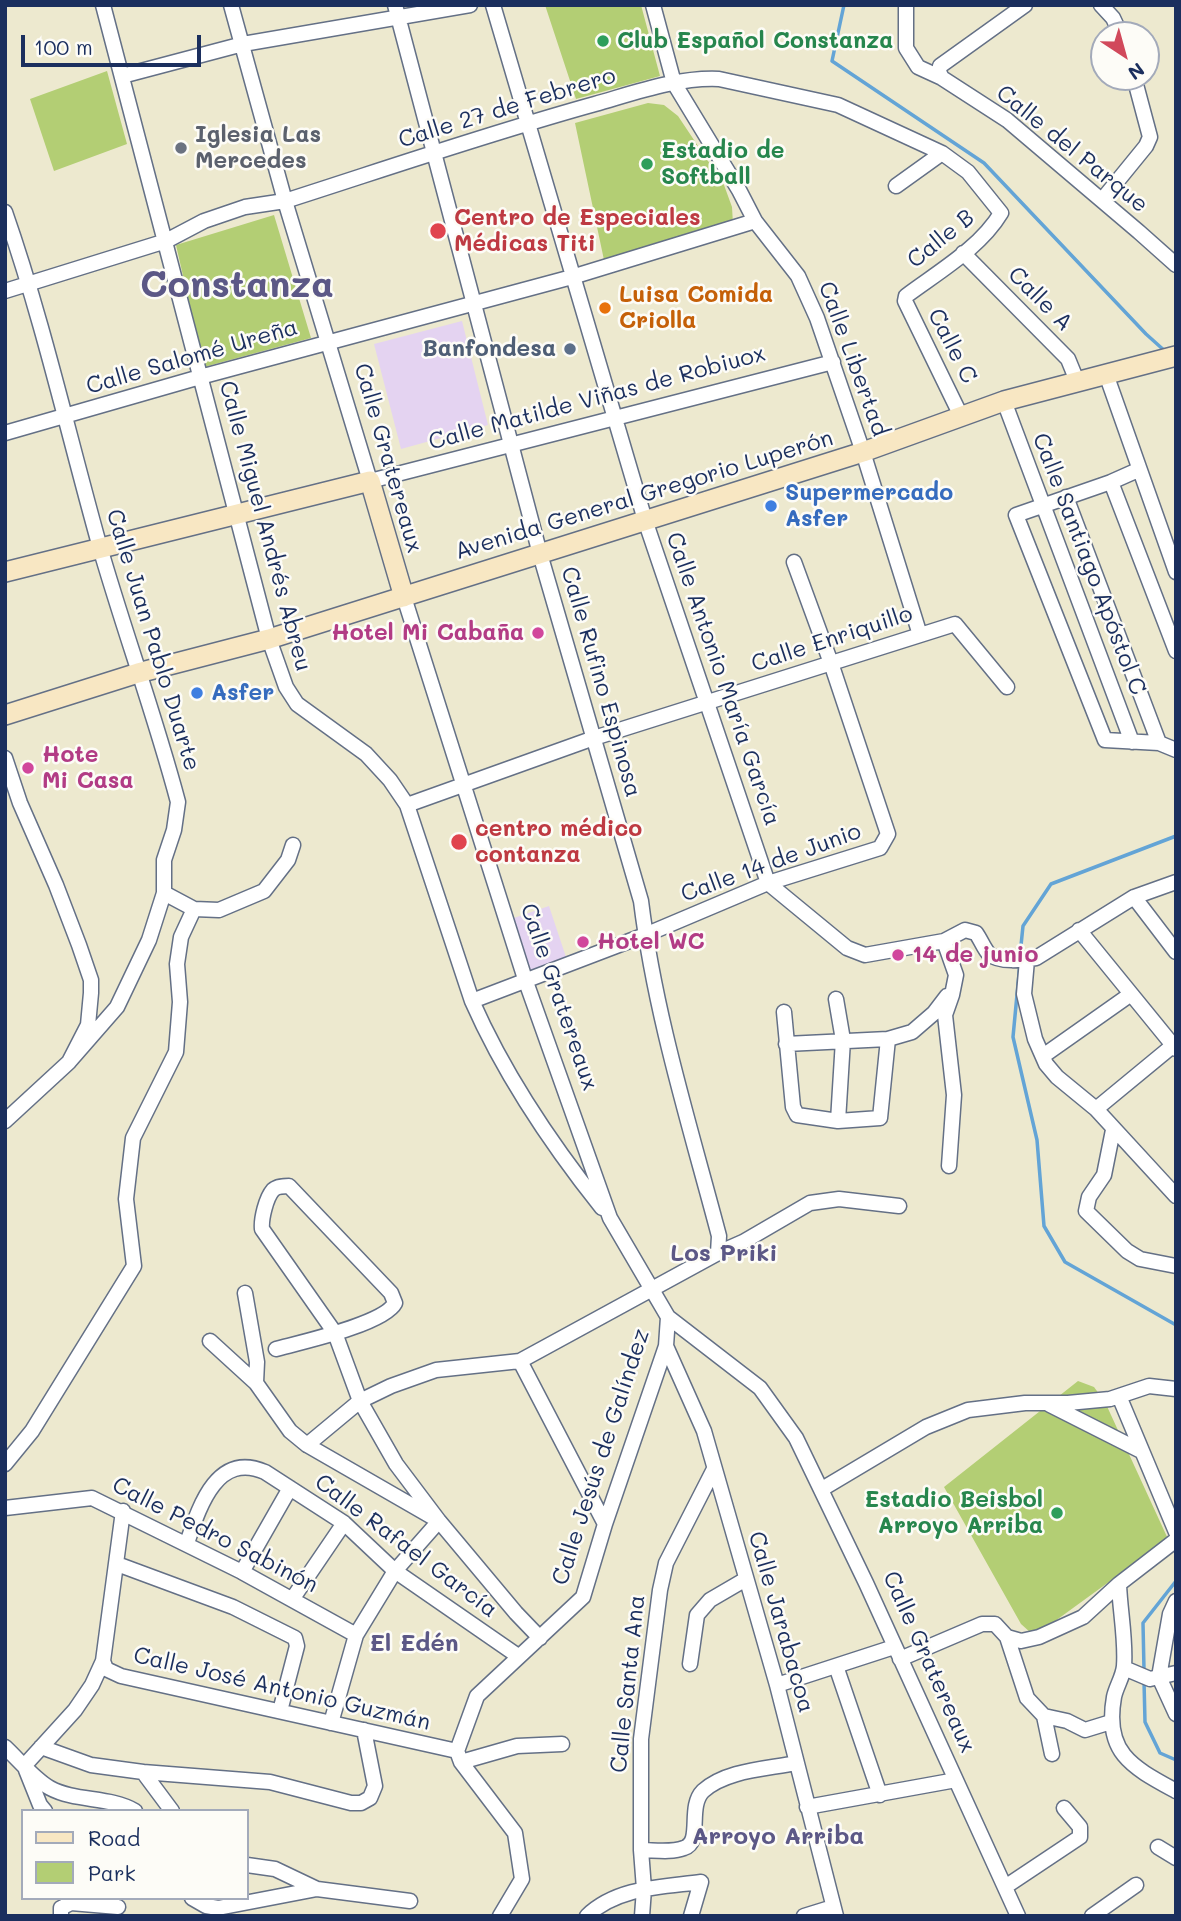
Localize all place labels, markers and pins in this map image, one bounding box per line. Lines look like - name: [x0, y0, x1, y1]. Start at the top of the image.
- place label: Club Español Constanza: [617, 27, 893, 55]
- marker: Club Español Constanza: [595, 33, 611, 49]
- place label: Iglesia Las Mercedes: [195, 121, 321, 175]
- place label: Estadio de Softball: [661, 137, 784, 191]
- marker: Iglesia Las Mercedes: [173, 140, 189, 156]
- marker: Estadio de Softball: [639, 156, 655, 172]
- place label: Centro de Especiales Médicas Titi: [454, 204, 701, 258]
- marker: Centro de Especiales Médicas Titi: [428, 221, 448, 241]
- place label: Luisa Comida Criolla: [619, 281, 773, 335]
- marker: Luisa Comida Criolla: [597, 300, 613, 316]
- place label: Banfondesa: [422, 335, 556, 363]
- marker: Banfondesa: [562, 341, 578, 357]
- place label: Supermercado Asfer: [785, 479, 953, 533]
- marker: Supermercado Asfer: [763, 498, 779, 514]
- place label: Hotel Mi Cabaña: [331, 619, 524, 647]
- marker: Hotel Mi Cabaña: [530, 625, 546, 641]
- place label: Asfer: [211, 679, 274, 707]
- marker: Asfer: [189, 685, 205, 701]
- place label: Hote Mi Casa: [42, 741, 134, 795]
- marker: Hote Mi Casa: [20, 760, 36, 776]
- place label: centro médico contanza: [475, 815, 642, 869]
- marker: centro médico contanza: [449, 832, 469, 852]
- place label: Hotel WC: [597, 928, 705, 956]
- marker: Hotel WC: [575, 934, 591, 950]
- place label: 14 de junio: [912, 941, 1038, 969]
- marker: 14 de junio: [890, 947, 906, 963]
- place label: Estadio Beisbol Arroyo Arriba: [864, 1486, 1043, 1540]
- marker: Estadio Beisbol Arroyo Arriba: [1049, 1505, 1065, 1521]

